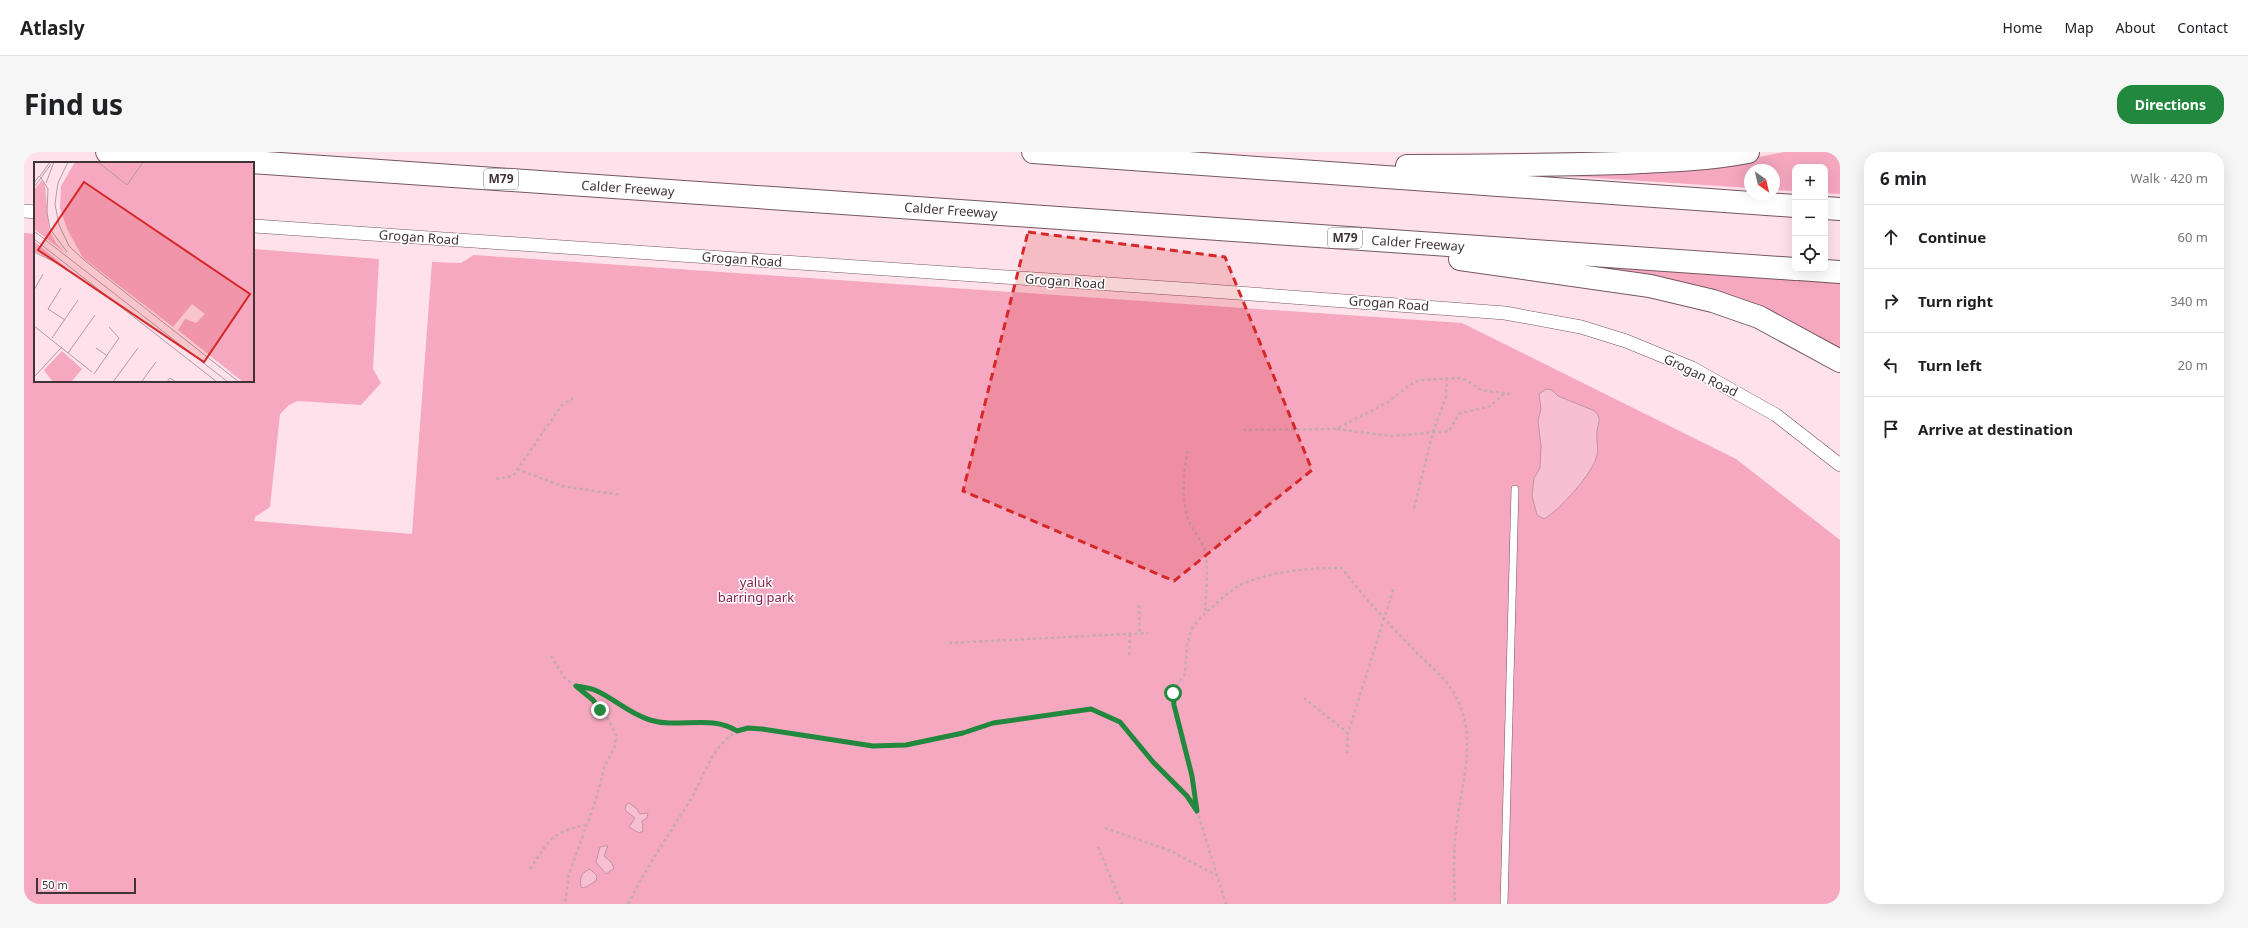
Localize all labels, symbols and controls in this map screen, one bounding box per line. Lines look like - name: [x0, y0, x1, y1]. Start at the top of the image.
- text: Atlasly: [20, 15, 85, 41]
- text: Home: [2003, 18, 2042, 37]
- text: Map: [2064, 18, 2094, 37]
- text: About: [2116, 18, 2155, 37]
- text: Contact: [2177, 18, 2228, 37]
- text: Find us: [24, 85, 123, 123]
- button: Directions: [2117, 85, 2224, 124]
- inset map: [34, 162, 254, 382]
- north arrow: [1744, 164, 1780, 200]
- map controls: [1792, 164, 1828, 272]
- button: +: [1792, 164, 1828, 200]
- text: 6 min: [1880, 167, 1927, 190]
- road number: M79: [484, 169, 518, 189]
- text: Walk · 420 m: [2130, 169, 2208, 187]
- street label: Calder Freeway: [581, 176, 676, 200]
- street label: Calder Freeway: [904, 198, 999, 222]
- button: −: [1792, 200, 1828, 236]
- street label: Grogan Road: [378, 225, 460, 249]
- icon: ahead: [1880, 226, 1902, 248]
- text: Continue: [1918, 227, 1986, 247]
- road number: M79: [1328, 228, 1362, 248]
- text: 60 m: [2178, 228, 2208, 246]
- street label: Calder Freeway: [1371, 231, 1466, 255]
- button: locate: [1792, 236, 1828, 272]
- street label: Grogan Road: [701, 247, 783, 271]
- street label: Grogan Road: [1024, 269, 1106, 293]
- icon: right: [1880, 290, 1902, 312]
- street label: Grogan Road: [1348, 291, 1430, 315]
- text: Turn right: [1918, 291, 1993, 311]
- text: 340 m: [2170, 292, 2208, 310]
- street label: Grogan Road: [1661, 349, 1741, 401]
- icon: left: [1880, 354, 1902, 376]
- text: Turn left: [1918, 355, 1982, 375]
- text: 20 m: [2178, 356, 2208, 374]
- icon: arrive: [1880, 418, 1902, 440]
- text: Arrive at destination: [1918, 419, 2073, 439]
- park label: yaluk barring park: [718, 573, 794, 606]
- route start: [1164, 684, 1182, 702]
- route end: [591, 701, 609, 719]
- scale bar: [36, 876, 136, 895]
- text: 50 m: [42, 877, 68, 892]

